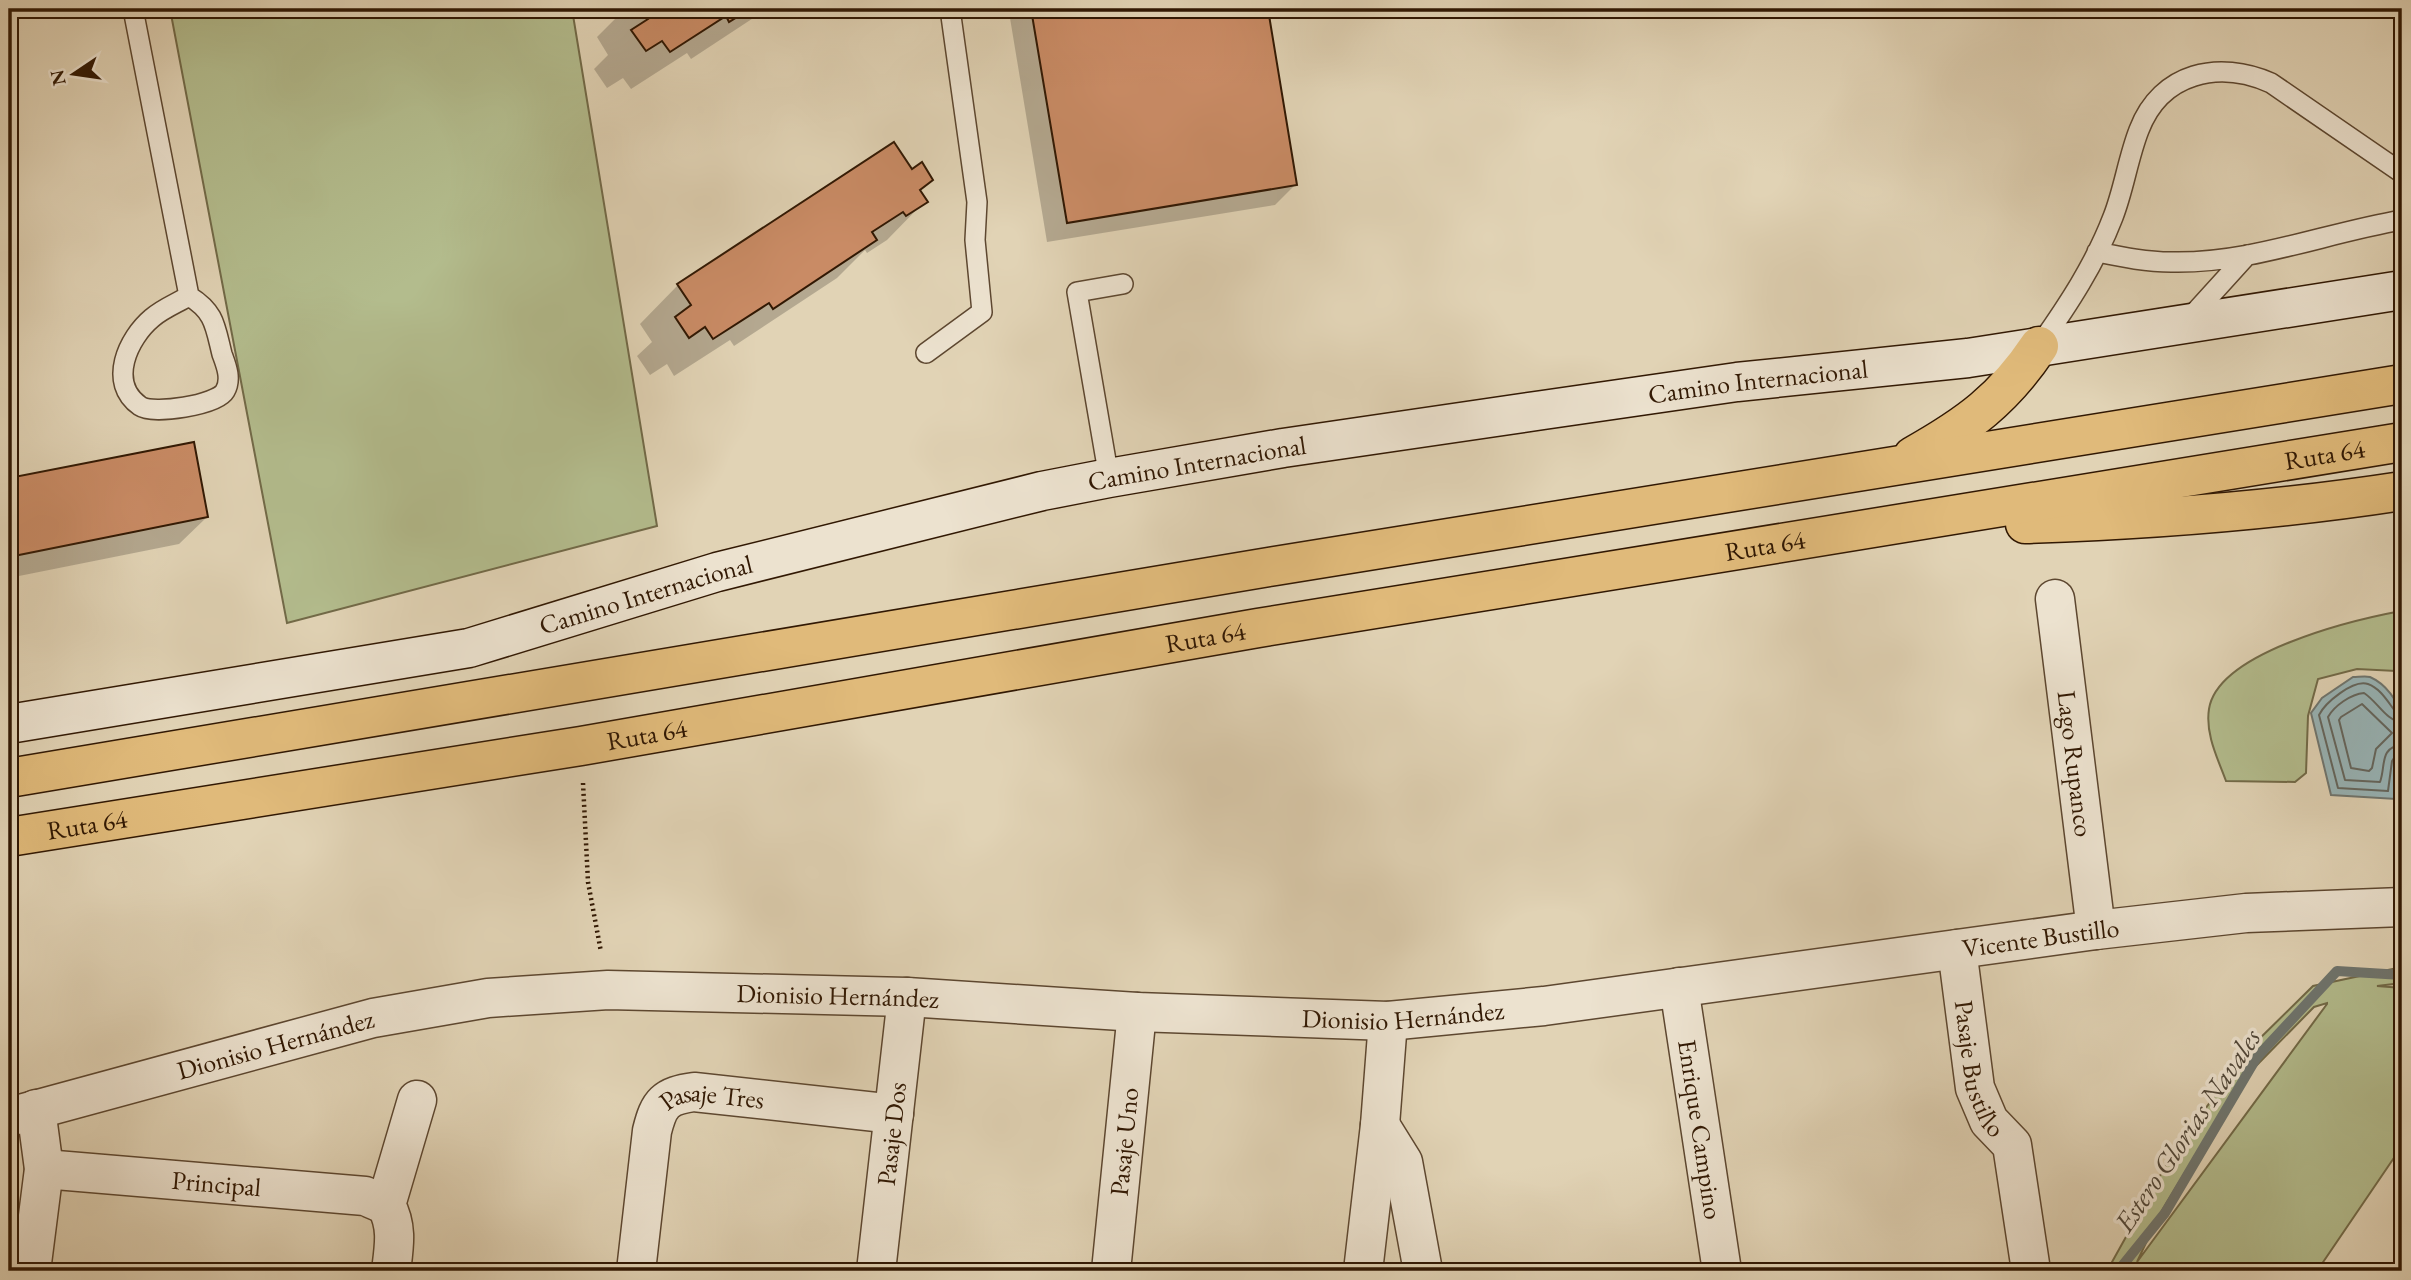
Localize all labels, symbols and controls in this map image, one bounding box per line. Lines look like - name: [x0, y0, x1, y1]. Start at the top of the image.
- north arrow: [38, 38, 108, 108]
- text: N: [44, 67, 72, 88]
- street label: Camino Internacional: [1646, 352, 1869, 412]
- street label: Camino Internacional: [1085, 428, 1308, 499]
- street label: Ruta 64: [2282, 431, 2368, 478]
- street label: Ruta 64: [1722, 522, 1808, 569]
- street label: Camino Internacional: [535, 547, 756, 643]
- street label: Ruta 64: [1163, 613, 1249, 661]
- street label: Lago Rupanco: [2049, 689, 2101, 839]
- street label: Ruta 64: [604, 711, 690, 758]
- street label: Ruta 64: [44, 801, 130, 848]
- street label: Vicente Bustillo: [1960, 910, 2121, 965]
- street label: Dionisio Hernández: [736, 976, 940, 1016]
- street label: Dionisio Hernández: [1301, 993, 1506, 1038]
- street label: Pasaje Bustillo: [1947, 998, 2013, 1144]
- street label: Dionisio Hernández: [173, 1002, 378, 1088]
- water label: Estero Glorias Navales: [2105, 1021, 2268, 1239]
- street label: Enrique Campino: [1670, 1037, 1731, 1222]
- street label: Pasaje Tres: [652, 1075, 766, 1118]
- street label: Pasaje Dos: [869, 1080, 914, 1188]
- street label: Pasaje Uno: [1102, 1086, 1146, 1198]
- street label: Principal: [170, 1163, 263, 1204]

